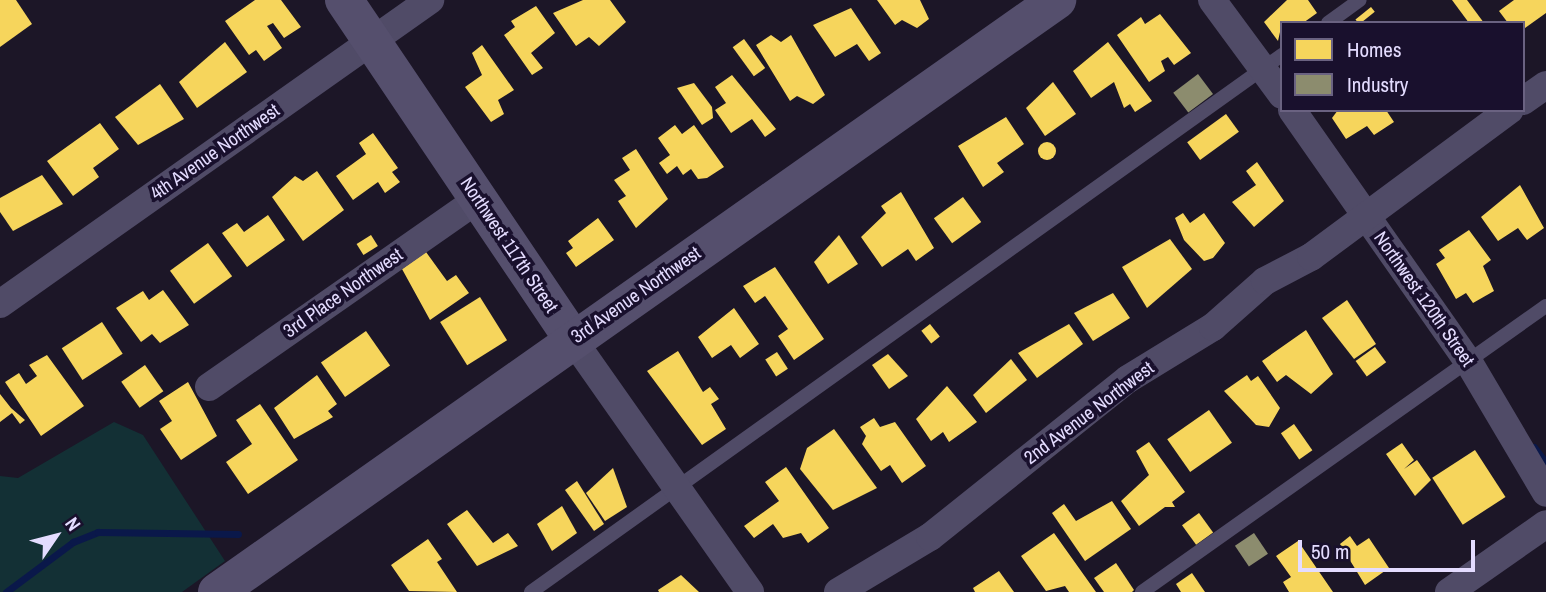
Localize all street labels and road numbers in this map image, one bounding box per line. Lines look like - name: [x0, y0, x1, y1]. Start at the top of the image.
- street label: 4th Avenue Northwest: [146, 99, 284, 205]
- street label: Northwest 117th Street: [455, 173, 563, 317]
- street label: Northwest 120th Street: [1369, 227, 1479, 371]
- street label: 3rd Avenue Northwest: [566, 242, 706, 348]
- street label: 3rd Place Northwest: [279, 243, 407, 343]
- street label: 2nd Avenue Northwest: [1019, 357, 1159, 469]

